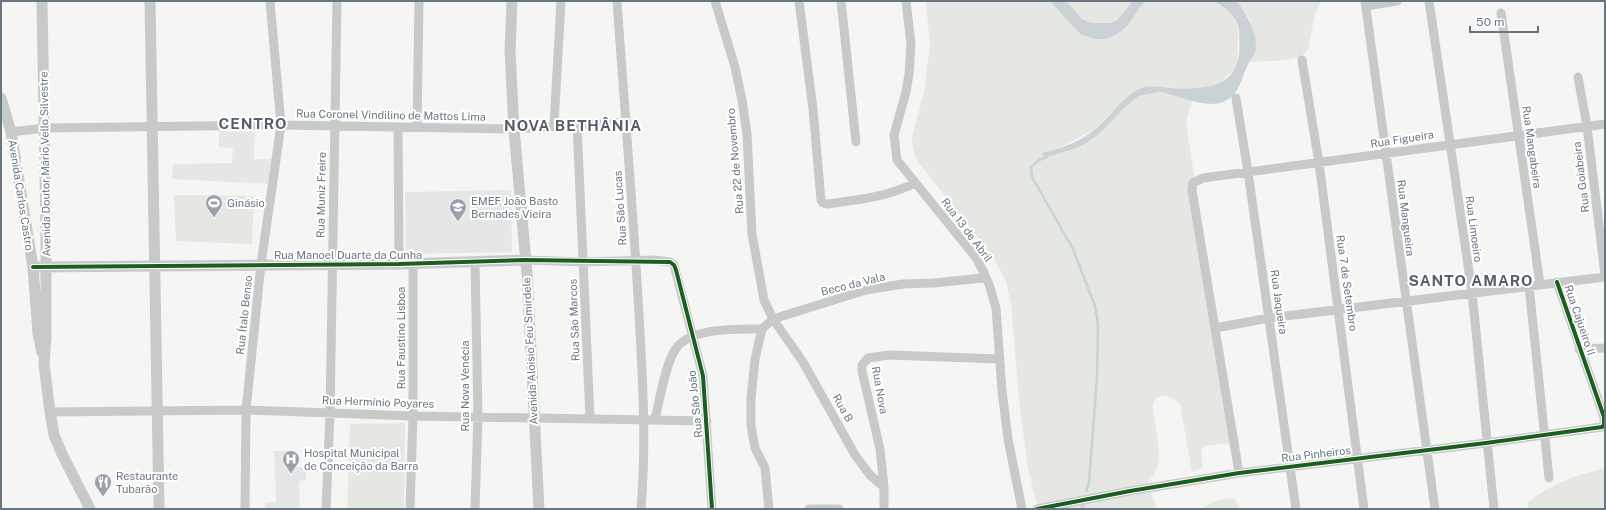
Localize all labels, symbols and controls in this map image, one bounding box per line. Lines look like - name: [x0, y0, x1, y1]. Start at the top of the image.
- scale bar: [1470, 8, 1538, 34]
- text: 50 m: [1476, 15, 1504, 29]
- street label: Avenida Doutor Mário Vello Silvestre: [37, 71, 53, 257]
- street label: Rua Mangabeira: [1520, 105, 1544, 189]
- street label: Rua Coronel Vindilino de Mattos Lima: [296, 107, 486, 123]
- street label: Rua 22 de Novembro: [724, 108, 746, 214]
- district label: CENTRO: [219, 115, 287, 132]
- district label: NOVA BETHÂNIA: [504, 117, 642, 134]
- street label: Rua Figueira: [1369, 128, 1435, 150]
- street label: Avenida Carlos Castro: [6, 139, 36, 251]
- street label: Rua Goiabeira: [1571, 141, 1591, 213]
- street label: Rua Muniz Freire: [314, 152, 328, 238]
- street label: Rua São Lucas: [611, 170, 629, 246]
- street label: Rua Mangueira: [1395, 179, 1417, 257]
- sports icon: Ginásio: [204, 193, 224, 218]
- place label: EMEF João Basto Bernades Vieira: [471, 195, 558, 220]
- street label: Rua Limoeiro: [1463, 195, 1485, 263]
- street label: Rua 13 de Abril: [939, 196, 995, 264]
- place label: Ginásio: [227, 197, 265, 209]
- school or university icon: EMEF João Basto Bernades Vieira: [448, 197, 468, 222]
- street label: Rua 7 de Setembro: [1334, 234, 1360, 332]
- street label: Rua Manoel Duarte da Cunha: [274, 249, 422, 261]
- street label: Rua Jaqueira: [1269, 269, 1289, 335]
- street label: Beco da Vala: [820, 270, 886, 298]
- district label: SANTO AMARO: [1409, 272, 1533, 289]
- street label: Rua Ítalo Benso: [233, 275, 254, 355]
- street label: Avenida Aloisio Feu Smirdele: [520, 277, 540, 425]
- street label: Rua São Marcos: [567, 278, 581, 361]
- street label: Rua Cajueiro II: [1562, 283, 1598, 357]
- street label: Rua Faustino Lisboa: [395, 287, 407, 389]
- street label: Rua Nova Venécia: [459, 340, 471, 432]
- street label: Rua Nova: [870, 365, 890, 415]
- street label: Rua São João: [686, 370, 704, 438]
- street label: Rua B: [831, 392, 855, 424]
- street label: Rua Hermínio Poyares: [322, 394, 435, 410]
- street label: Rua Pinheiros: [1281, 444, 1352, 464]
- place label: Hospital Municipal de Conceição da Barra: [304, 447, 418, 473]
- hospital icon: Hospital Municipal de Conceição da Barra: [281, 449, 301, 474]
- place label: Restaurante Tubarão: [116, 470, 178, 495]
- restaurant icon: Restaurante Tubarão: [93, 472, 113, 497]

